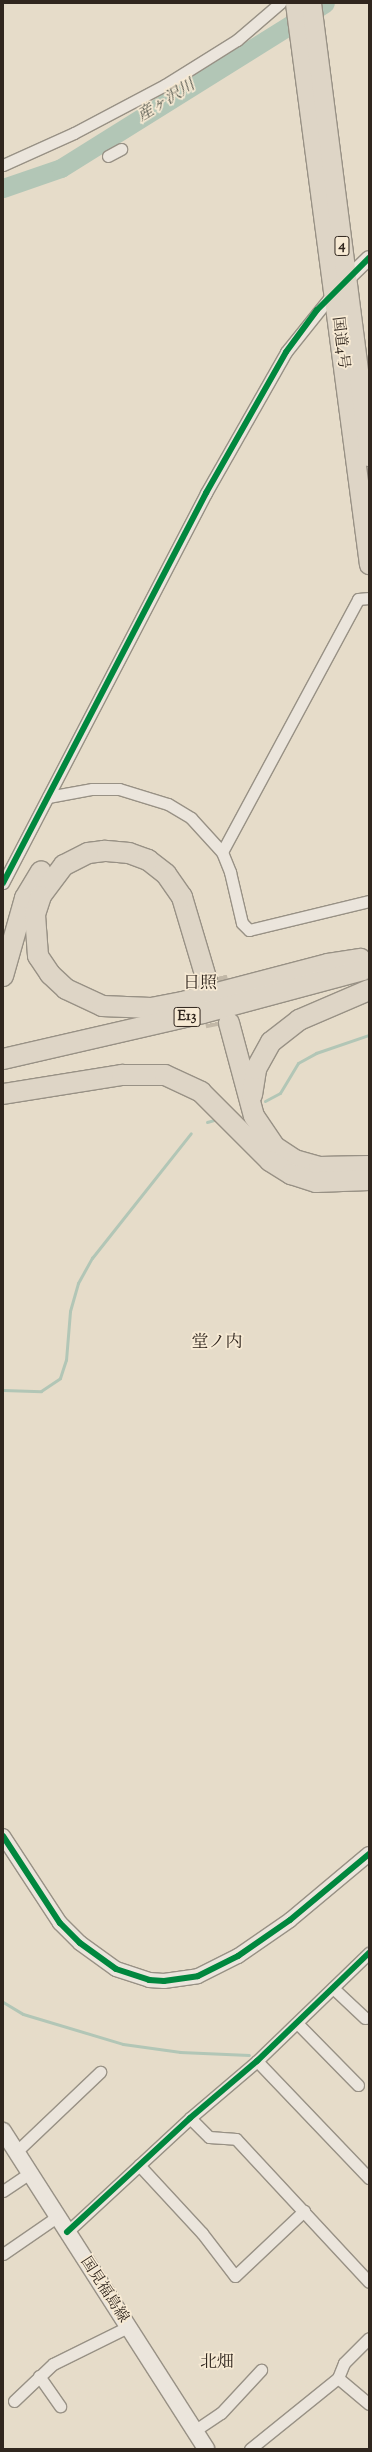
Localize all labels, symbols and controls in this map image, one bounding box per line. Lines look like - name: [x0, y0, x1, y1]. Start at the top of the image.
- water label: 産ヶ沢川: [135, 77, 199, 127]
- road number: 4: [334, 234, 350, 258]
- street label: 国道4号: [328, 316, 352, 370]
- district label: 日照: [183, 975, 217, 995]
- road number: E13: [173, 1005, 201, 1029]
- district label: 堂ノ内: [192, 1334, 242, 1354]
- street label: 国見福島線: [76, 2254, 132, 2326]
- district label: 北畑: [200, 2354, 234, 2374]

